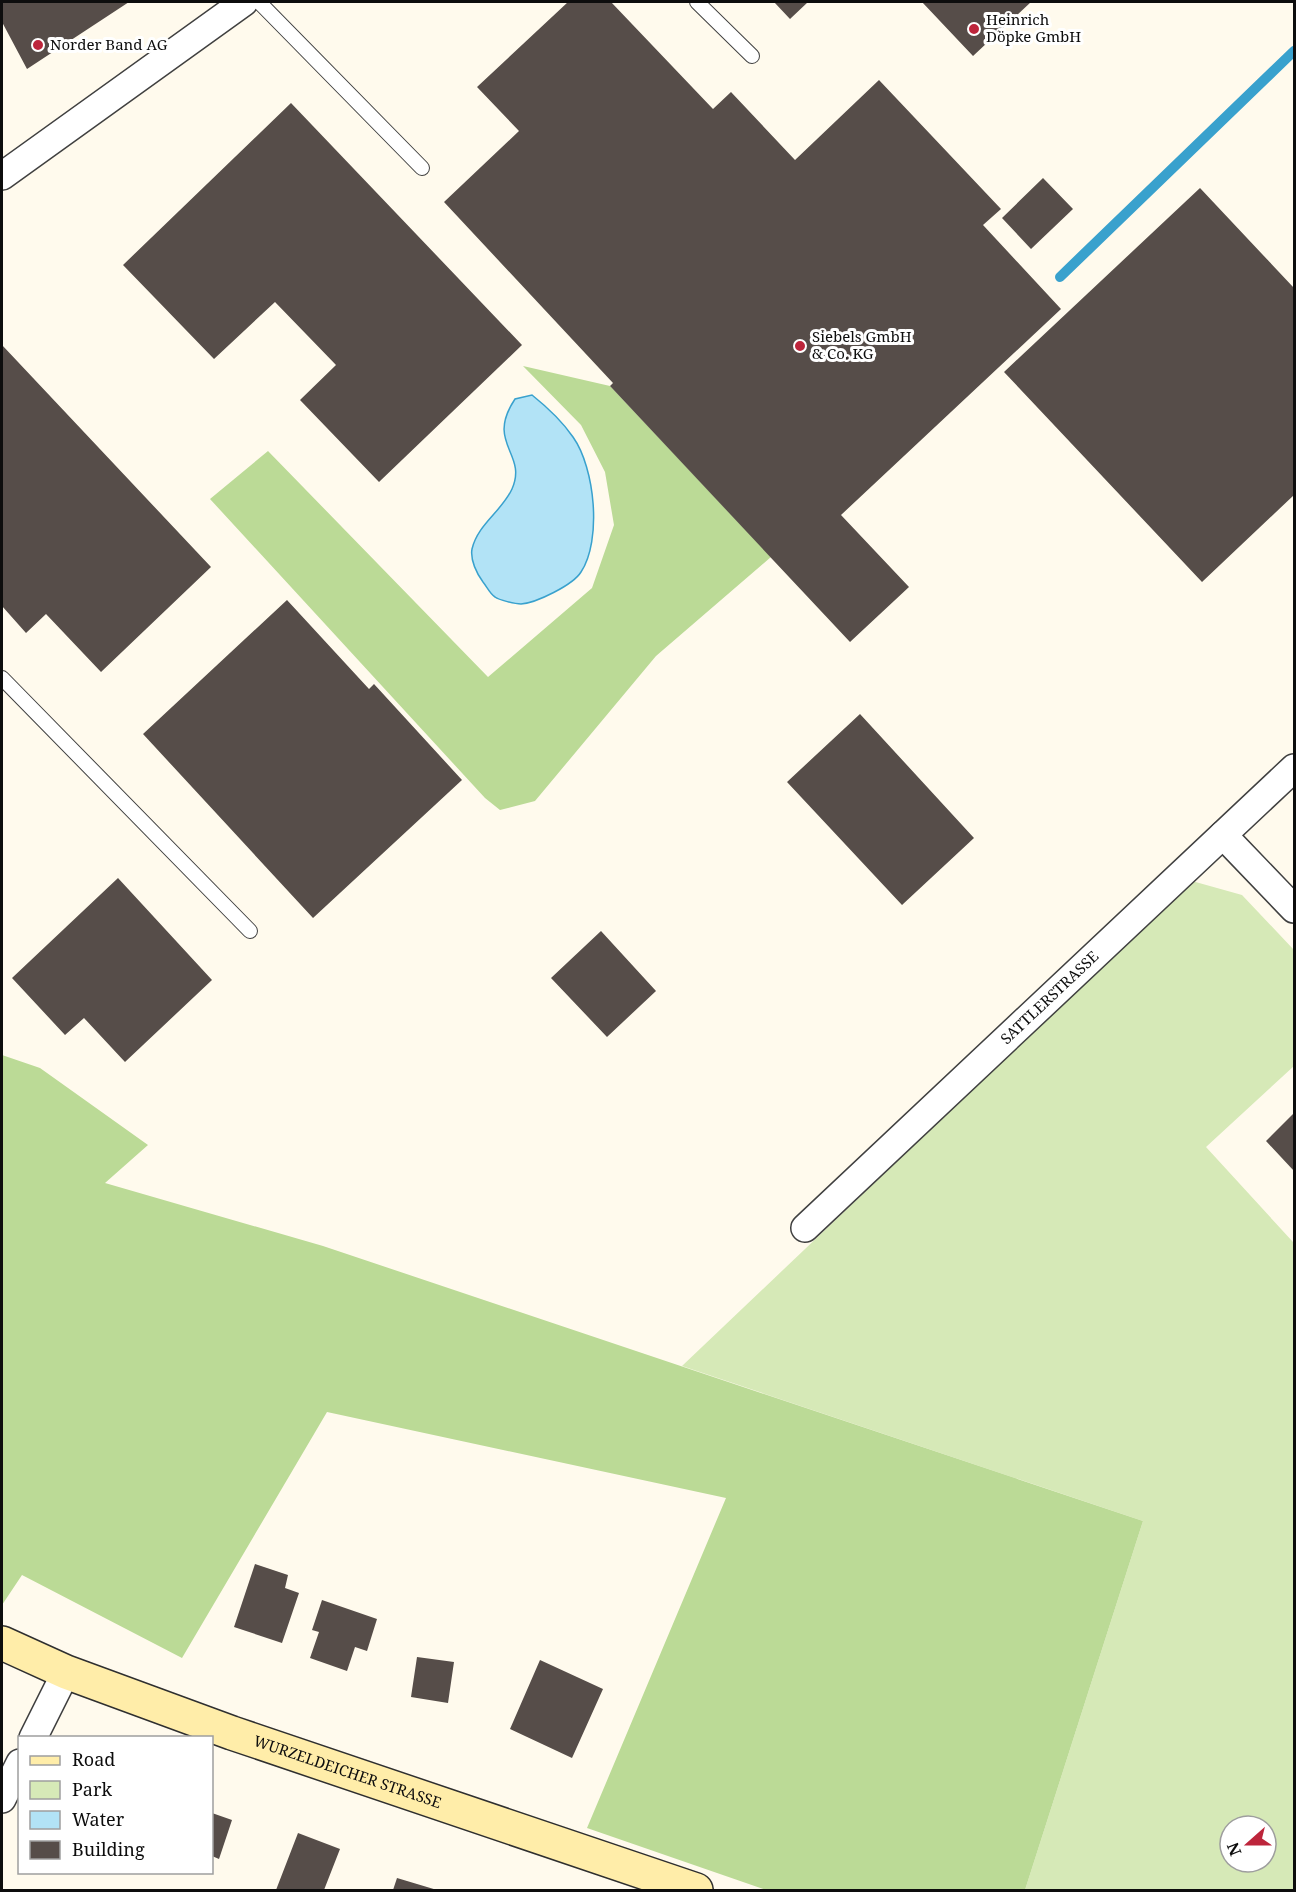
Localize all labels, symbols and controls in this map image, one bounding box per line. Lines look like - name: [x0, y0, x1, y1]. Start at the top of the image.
- place label: Heinrich Döpke GmbH: [986, 9, 1081, 46]
- marker: Heinrich Döpke GmbH: [967, 22, 981, 36]
- place label: Norder Band AG: [50, 34, 168, 54]
- marker: Norder Band AG: [31, 38, 45, 52]
- place label: Siebels GmbH & Co. KG: [812, 326, 912, 363]
- marker: Siebels GmbH & Co. KG: [793, 339, 807, 353]
- street label: SATTLERSTRASSE: [996, 946, 1102, 1048]
- street label: WURZELDEICHER STRASSE: [251, 1730, 444, 1812]
- legend: [18, 1736, 213, 1874]
- text: Road: [72, 1747, 115, 1771]
- text: Park: [72, 1777, 112, 1801]
- text: Water: [72, 1807, 125, 1831]
- north arrow: [1218, 1814, 1278, 1874]
- text: Building: [72, 1837, 145, 1861]
- text: N: [1221, 1839, 1247, 1859]

